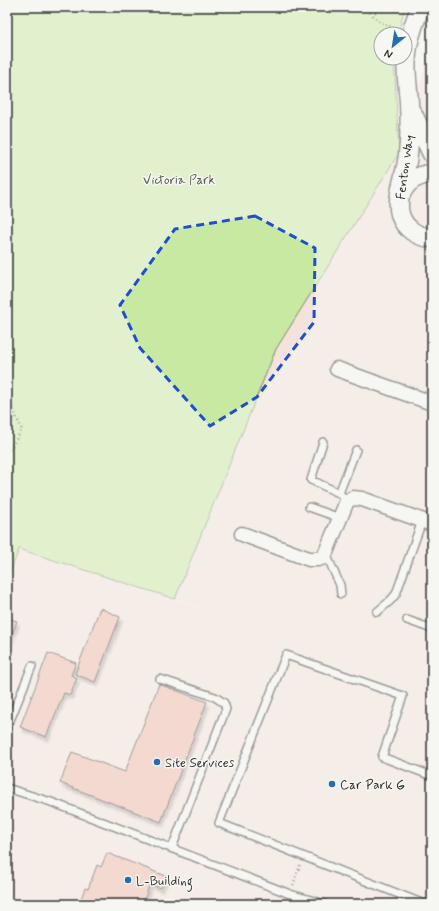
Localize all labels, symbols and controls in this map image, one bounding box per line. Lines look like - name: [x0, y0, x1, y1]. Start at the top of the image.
- north arrow: [373, 26, 413, 66]
- text: N: [382, 46, 395, 62]
- street label: Fenton Way: [393, 134, 418, 201]
- park label: Victoria Park: [143, 172, 215, 189]
- place label: Site Services: [165, 755, 235, 772]
- marker: Site Services: [152, 757, 162, 767]
- place label: Car Park G: [340, 777, 405, 794]
- marker: Car Park G: [327, 779, 337, 789]
- place label: L-Building: [136, 873, 193, 892]
- marker: L-Building: [123, 875, 133, 885]

